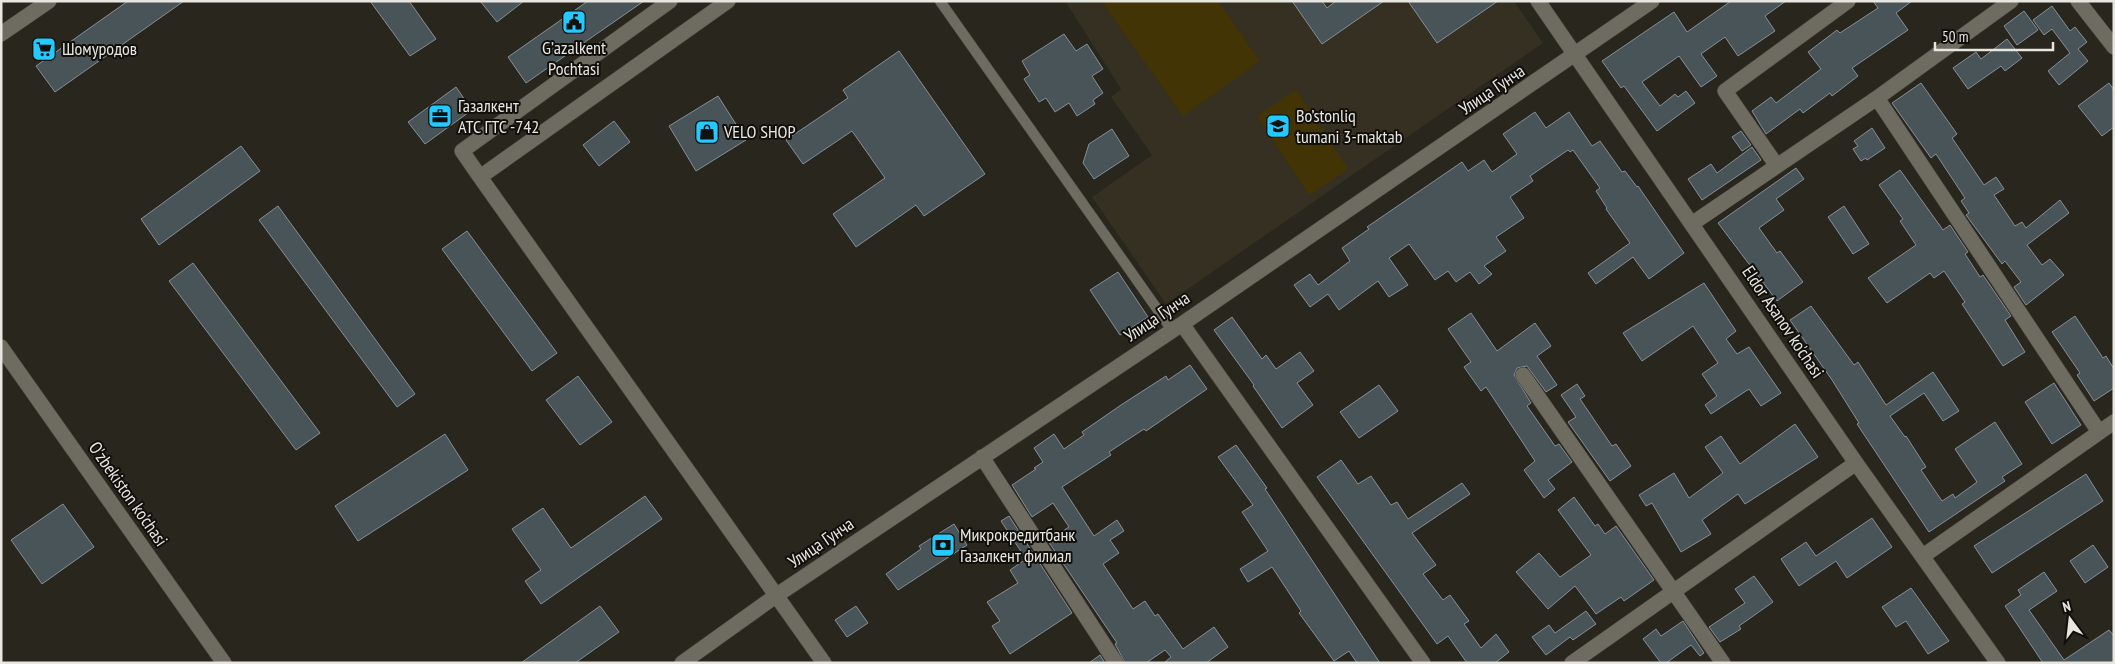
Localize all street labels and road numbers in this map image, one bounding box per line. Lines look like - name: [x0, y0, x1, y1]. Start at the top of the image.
- street label: Улица Гунча: [1454, 59, 1529, 120]
- street label: Eldor Asanov ko'chasi: [1737, 261, 1829, 382]
- street label: Улица Гунча: [1119, 286, 1194, 347]
- street label: O'zbekiston ko'chasi: [84, 437, 173, 551]
- street label: Улица Гунча: [783, 512, 858, 573]

